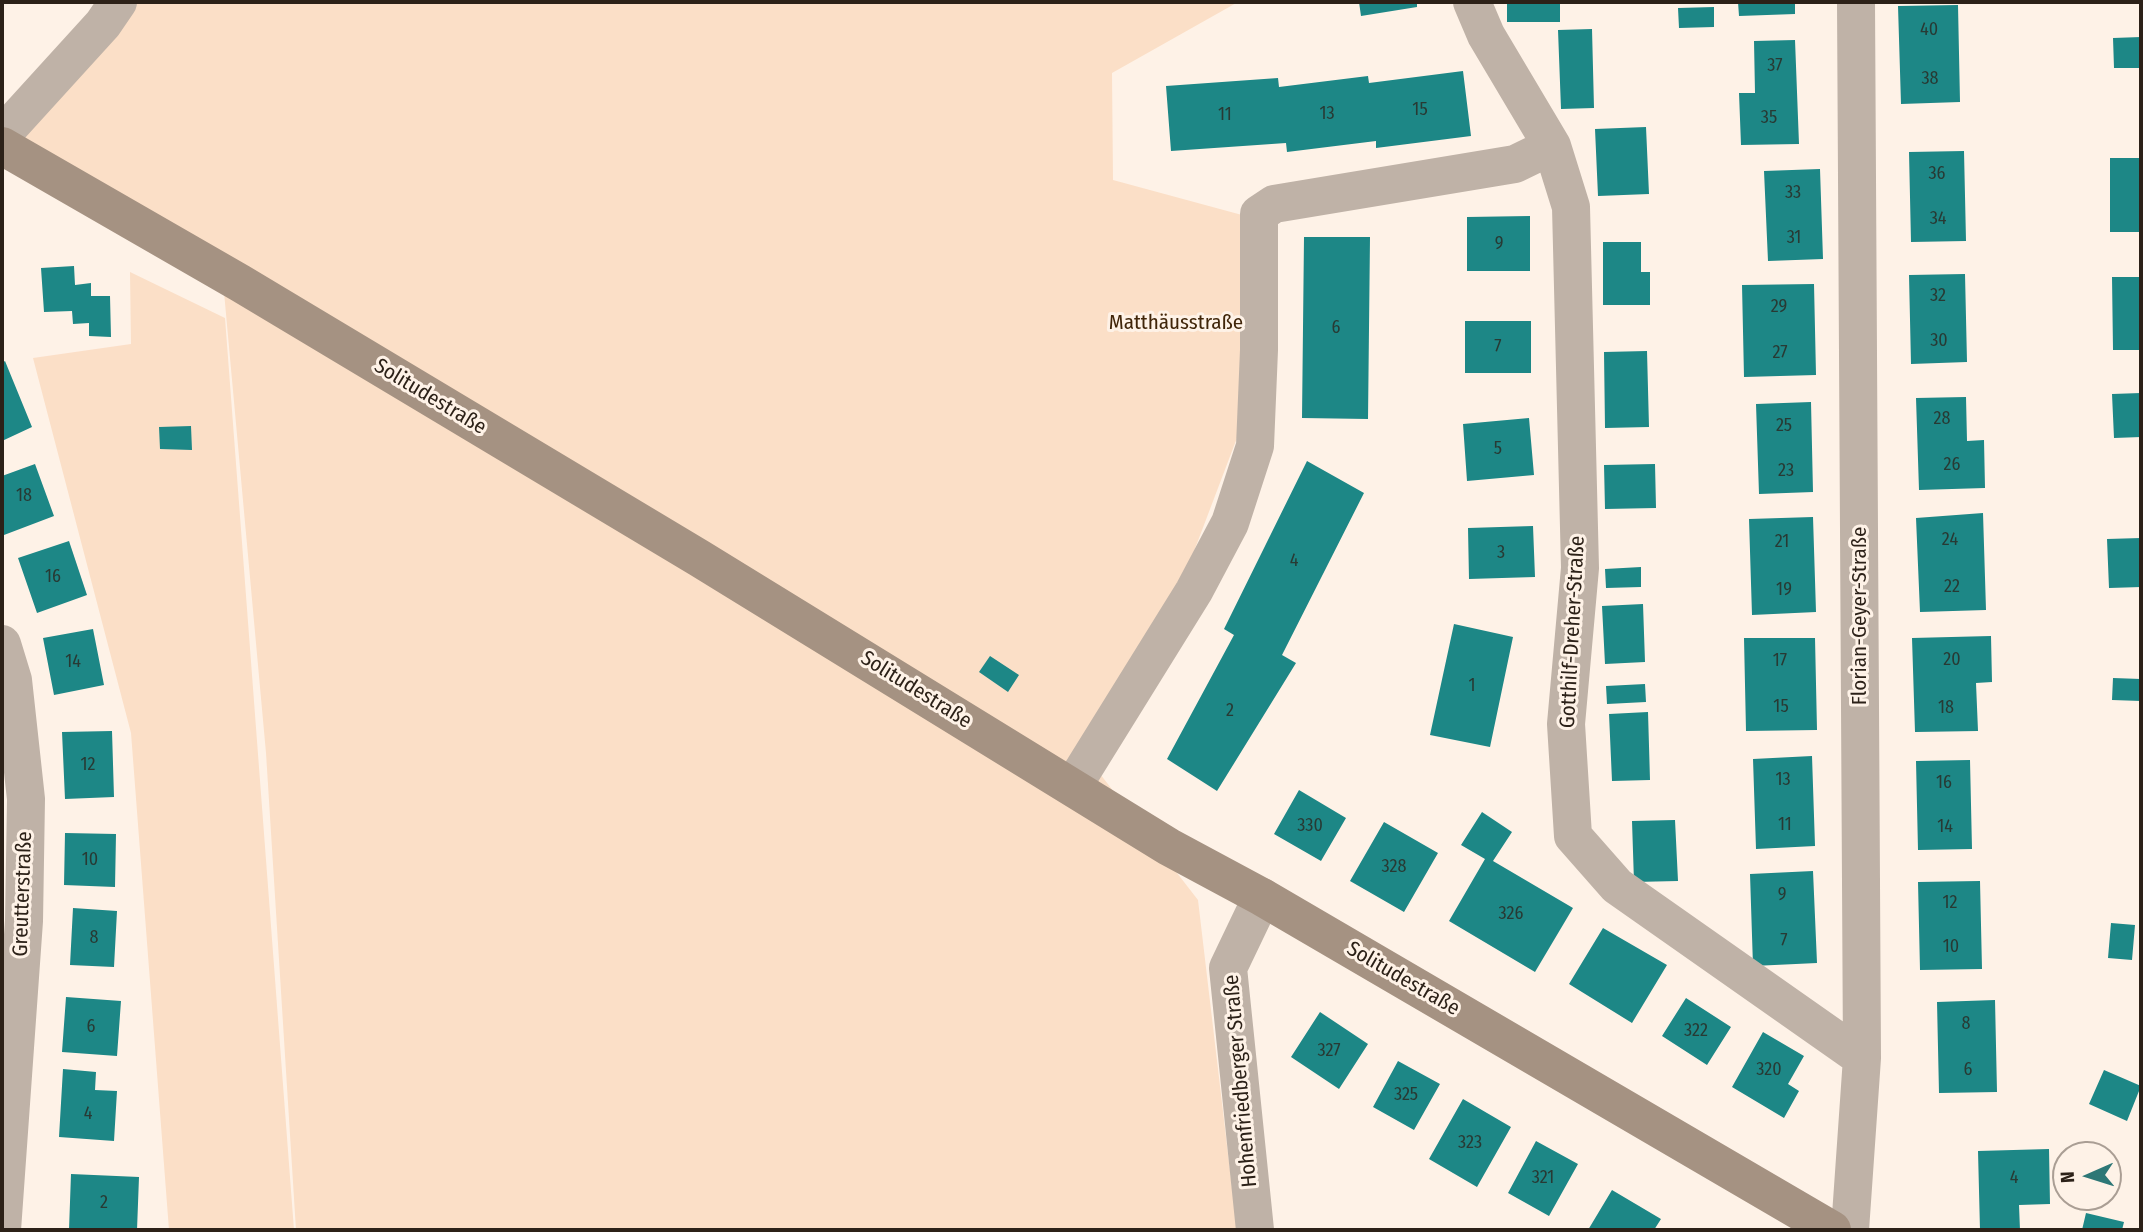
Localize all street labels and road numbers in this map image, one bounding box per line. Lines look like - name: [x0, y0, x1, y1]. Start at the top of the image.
- street label: Solitudestraße: [369, 354, 491, 440]
- street label: Florian-Geyer-Straße: [1847, 527, 1873, 705]
- street label: Gotthilf-Dreher-Straße: [1555, 535, 1591, 729]
- street label: Solitudestraße: [856, 646, 976, 734]
- street label: Greutterstraße: [8, 831, 38, 957]
- street label: Solitudestraße: [1342, 937, 1464, 1021]
- street label: Hohenfriedberger Straße: [1219, 974, 1263, 1188]

